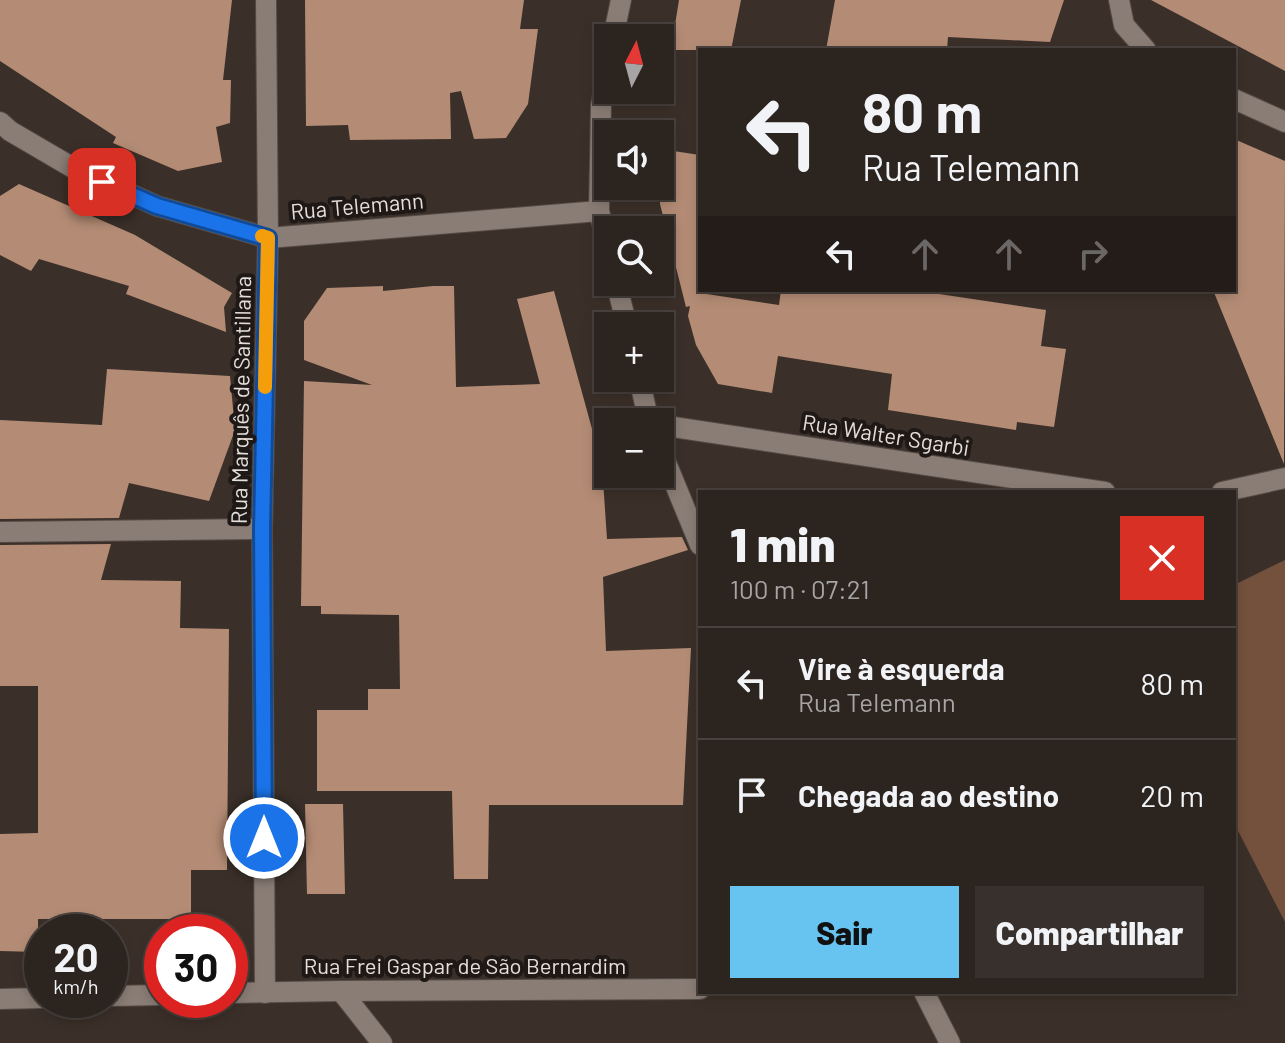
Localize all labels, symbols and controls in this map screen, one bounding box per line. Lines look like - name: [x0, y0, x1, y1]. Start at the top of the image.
- north arrow: [594, 24, 674, 104]
- map controls: [594, 24, 674, 488]
- text: 80 m: [862, 77, 982, 144]
- icon: left: [730, 80, 834, 184]
- button: sound: [594, 120, 674, 200]
- text: Rua Telemann: [862, 145, 1081, 188]
- pin: [68, 148, 136, 216]
- icon: arrive: [80, 160, 124, 204]
- street label: Rua Telemann: [289, 186, 425, 224]
- button: search: [594, 216, 674, 296]
- icon: left: [819, 232, 863, 276]
- icon: ahead: [903, 232, 947, 276]
- icon: ahead: [987, 232, 1031, 276]
- icon: right: [1071, 232, 1115, 276]
- street label: Rua Marquês de Santillana: [225, 276, 255, 524]
- button: +: [594, 312, 674, 392]
- button: −: [594, 408, 674, 488]
- street label: Rua Walter Sgarbi: [801, 408, 972, 460]
- text: 1 min: [730, 514, 836, 572]
- button: close: [1120, 516, 1204, 600]
- text: 100 m · 07:21: [730, 573, 870, 604]
- text: Vire à esquerda: [798, 650, 1005, 686]
- icon: left: [730, 661, 774, 705]
- text: 80 m: [1141, 665, 1204, 701]
- text: Rua Telemann: [798, 686, 956, 717]
- icon: arrive: [730, 773, 774, 817]
- text: Chegada ao destino: [798, 777, 1059, 813]
- text: 20 m: [1140, 777, 1204, 813]
- position arrow: [222, 796, 306, 880]
- button: Sair: [730, 886, 959, 978]
- button: Compartilhar: [975, 886, 1204, 978]
- speed limit sign: 30: [144, 914, 248, 1018]
- text: 20: [53, 932, 99, 980]
- street label: Rua Frei Gaspar de São Bernardim: [304, 952, 626, 978]
- text: km/h: [53, 974, 99, 998]

